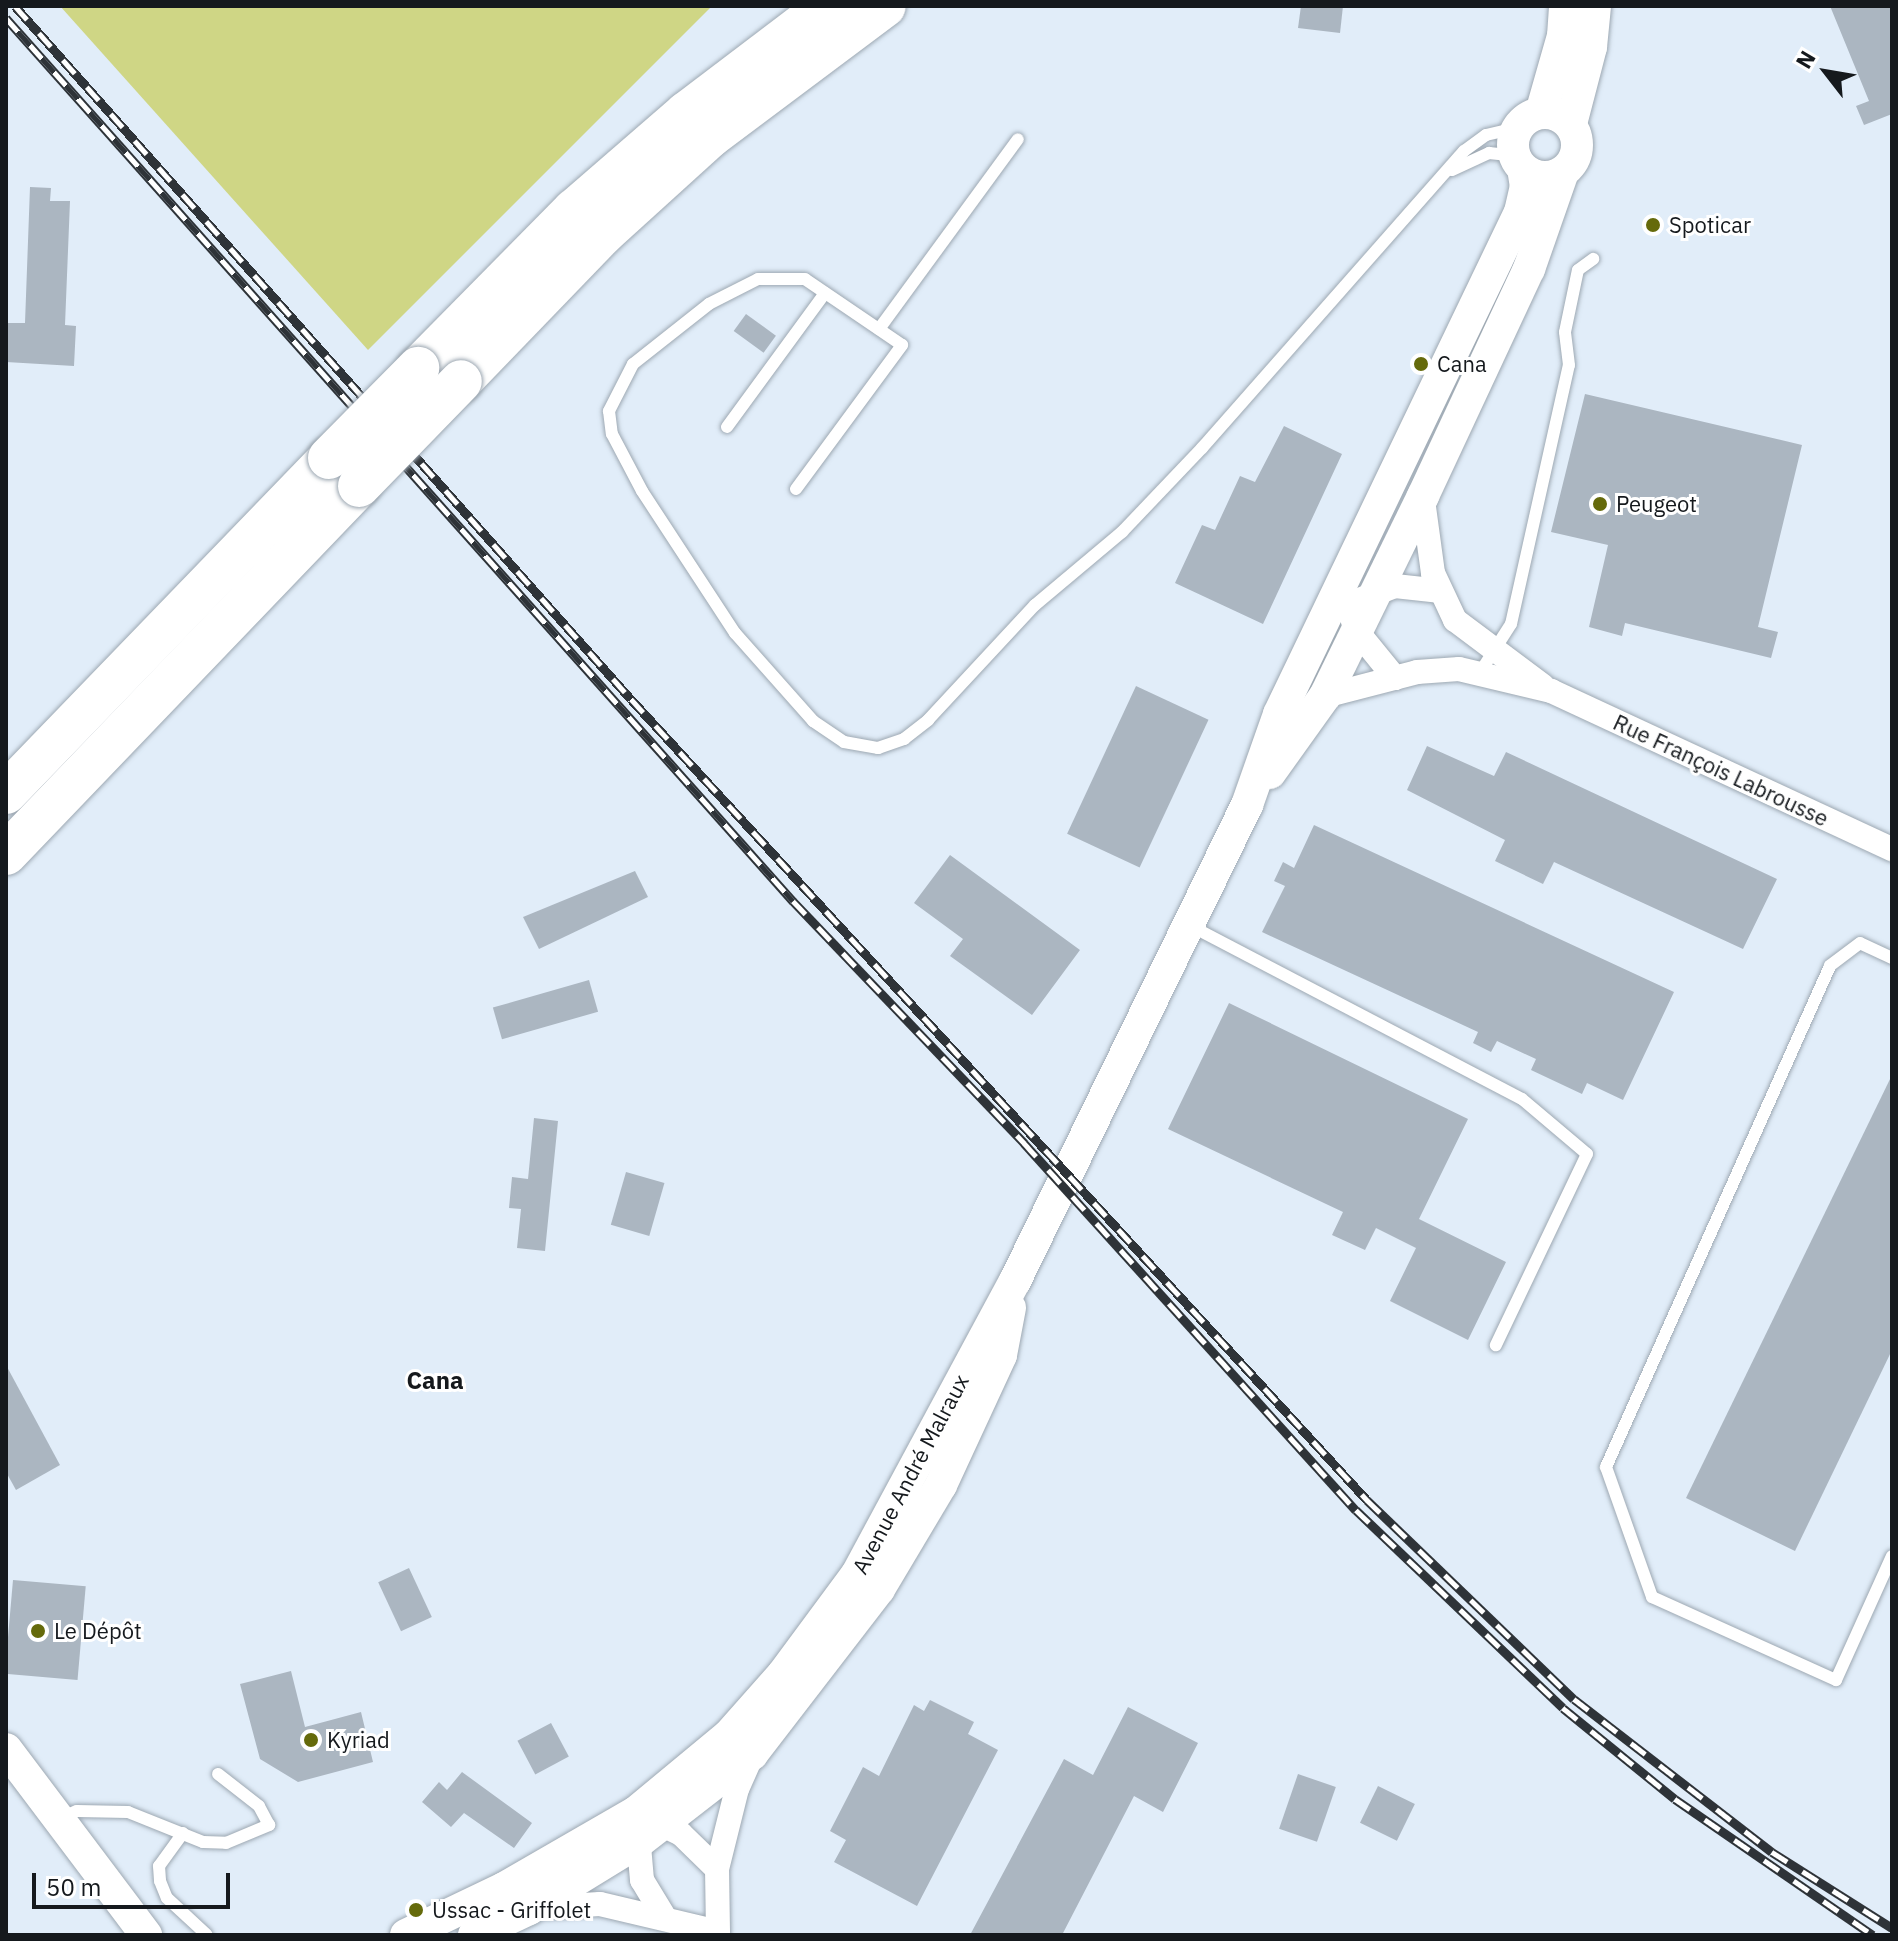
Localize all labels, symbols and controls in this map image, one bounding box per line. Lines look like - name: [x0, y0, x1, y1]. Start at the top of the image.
- north arrow: [1786, 32, 1866, 112]
- text: N: [1788, 45, 1822, 74]
- place label: Spoticar: [1669, 212, 1751, 238]
- marker: Spoticar: [1644, 216, 1662, 234]
- place label: Cana: [1437, 351, 1487, 377]
- marker: Cana: [1412, 355, 1430, 373]
- place label: Peugeot: [1616, 491, 1697, 517]
- marker: Peugeot: [1591, 495, 1609, 513]
- street label: Rue François Labrousse: [1609, 709, 1833, 831]
- district label: Cana: [406, 1367, 464, 1395]
- street label: Avenue André Malraux: [846, 1370, 974, 1578]
- place label: Le Dépôt: [54, 1618, 142, 1644]
- marker: Le Dépôt: [29, 1622, 47, 1640]
- place label: Kyriad: [327, 1727, 390, 1753]
- marker: Kyriad: [302, 1731, 320, 1749]
- scale bar: [36, 1857, 234, 1907]
- text: 50 m: [46, 1871, 101, 1903]
- place label: Ussac - Griffolet: [432, 1897, 591, 1923]
- marker: Ussac - Griffolet: [407, 1901, 425, 1919]

